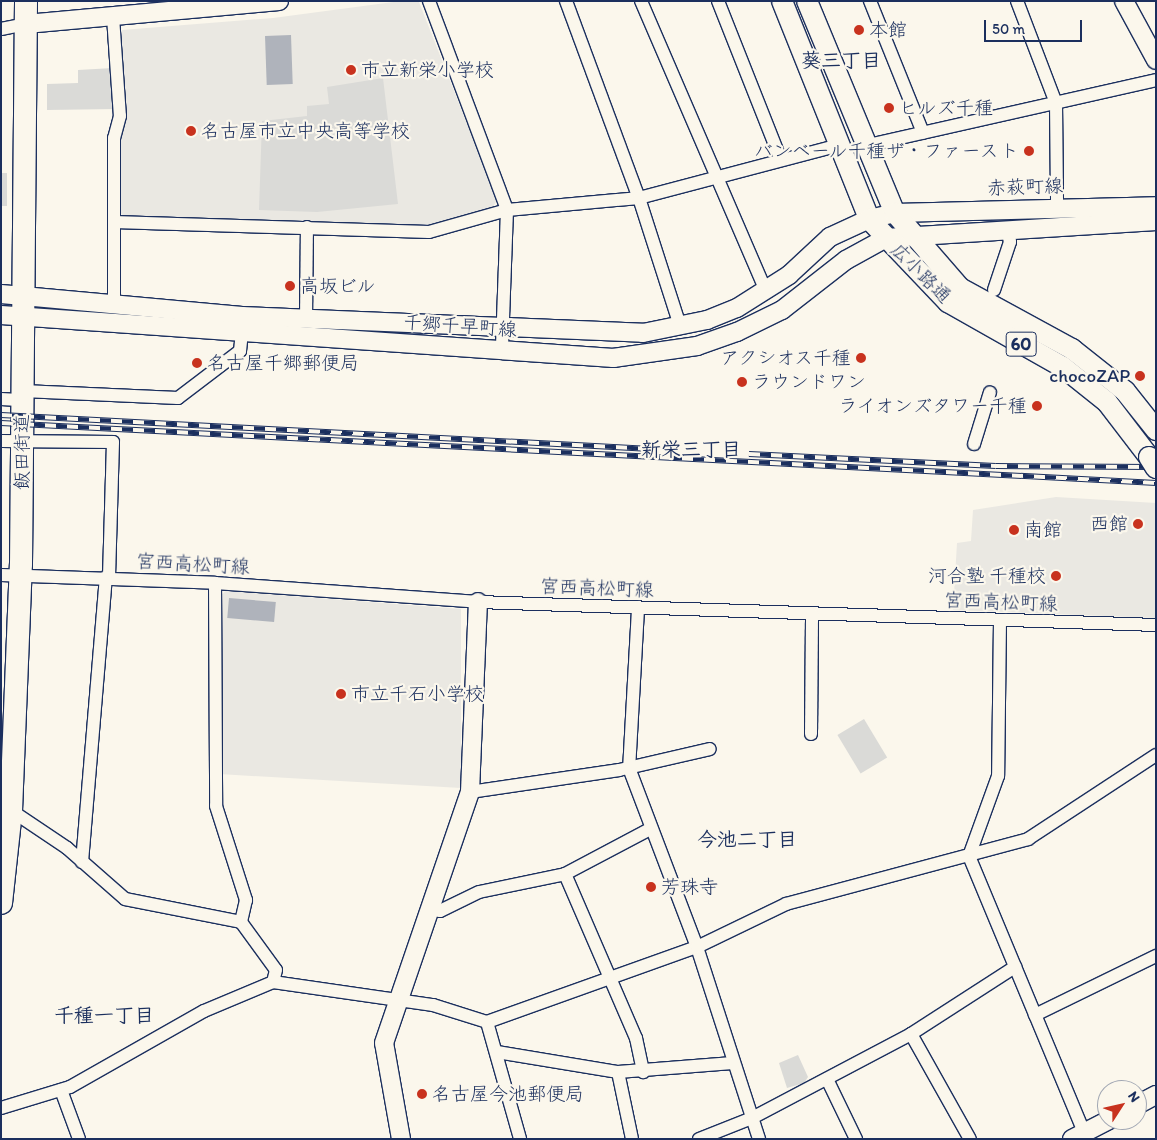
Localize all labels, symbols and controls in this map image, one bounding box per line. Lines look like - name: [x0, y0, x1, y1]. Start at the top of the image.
- scale bar: [987, 10, 1084, 42]
- place label: 本館: [869, 19, 907, 41]
- text: 50 m: [992, 20, 1025, 38]
- marker: 本館: [853, 24, 865, 36]
- district label: 葵三丁目: [801, 48, 881, 72]
- place label: 市立新栄小学校: [361, 59, 494, 81]
- marker: 市立新栄小学校: [345, 64, 357, 76]
- place label: ヒルズ千種: [899, 97, 994, 119]
- marker: ヒルズ千種: [883, 102, 895, 114]
- place label: 名古屋市立中央高等学校: [201, 120, 410, 142]
- marker: 名古屋市立中央高等学校: [185, 125, 197, 137]
- place label: バンベール千種ザ・ファースト: [753, 140, 1019, 162]
- marker: バンベール千種ザ・ファースト: [1023, 145, 1035, 157]
- street label: 赤萩町線: [987, 174, 1063, 200]
- street label: 広小路通: [886, 238, 956, 308]
- place label: 高坂ビル: [300, 275, 376, 297]
- marker: 高坂ビル: [284, 280, 296, 292]
- street label: 千郷千早町線: [402, 311, 518, 341]
- road number: 60: [1005, 328, 1037, 359]
- place label: アクシオス千種: [718, 347, 851, 369]
- place label: 名古屋千郷郵便局: [207, 352, 359, 374]
- marker: アクシオス千種: [855, 352, 867, 364]
- marker: 名古屋千郷郵便局: [191, 357, 203, 369]
- place label: chocoZAP: [1049, 365, 1130, 387]
- marker: chocoZAP: [1134, 370, 1146, 382]
- place label: ラウンドワン: [752, 371, 866, 393]
- marker: ラウンドワン: [736, 376, 748, 388]
- place label: ライオンズタワー千種: [837, 395, 1027, 417]
- marker: ライオンズタワー千種: [1031, 400, 1043, 412]
- street label: 飯田街道: [11, 414, 33, 490]
- district label: 新栄三丁目: [641, 437, 741, 461]
- place label: 西館: [1090, 513, 1128, 535]
- marker: 西館: [1132, 518, 1144, 530]
- place label: 南館: [1024, 519, 1062, 541]
- marker: 南館: [1008, 524, 1020, 536]
- street label: 宮西高松町線: [135, 550, 251, 578]
- place label: 河合塾 千種校: [928, 565, 1046, 587]
- marker: 河合塾 千種校: [1050, 570, 1062, 582]
- street label: 宮西高松町線: [540, 575, 654, 601]
- street label: 宮西高松町線: [944, 589, 1058, 615]
- place label: 市立千石小学校: [351, 683, 484, 705]
- marker: 市立千石小学校: [335, 688, 347, 700]
- district label: 今池二丁目: [697, 827, 797, 851]
- place label: 芳珠寺: [661, 876, 718, 898]
- marker: 芳珠寺: [645, 881, 657, 893]
- district label: 千種一丁目: [54, 1003, 154, 1027]
- north arrow: [1097, 1080, 1147, 1130]
- place label: 名古屋今池郵便局: [432, 1083, 584, 1105]
- marker: 名古屋今池郵便局: [416, 1088, 428, 1100]
- text: N: [1124, 1088, 1144, 1105]

